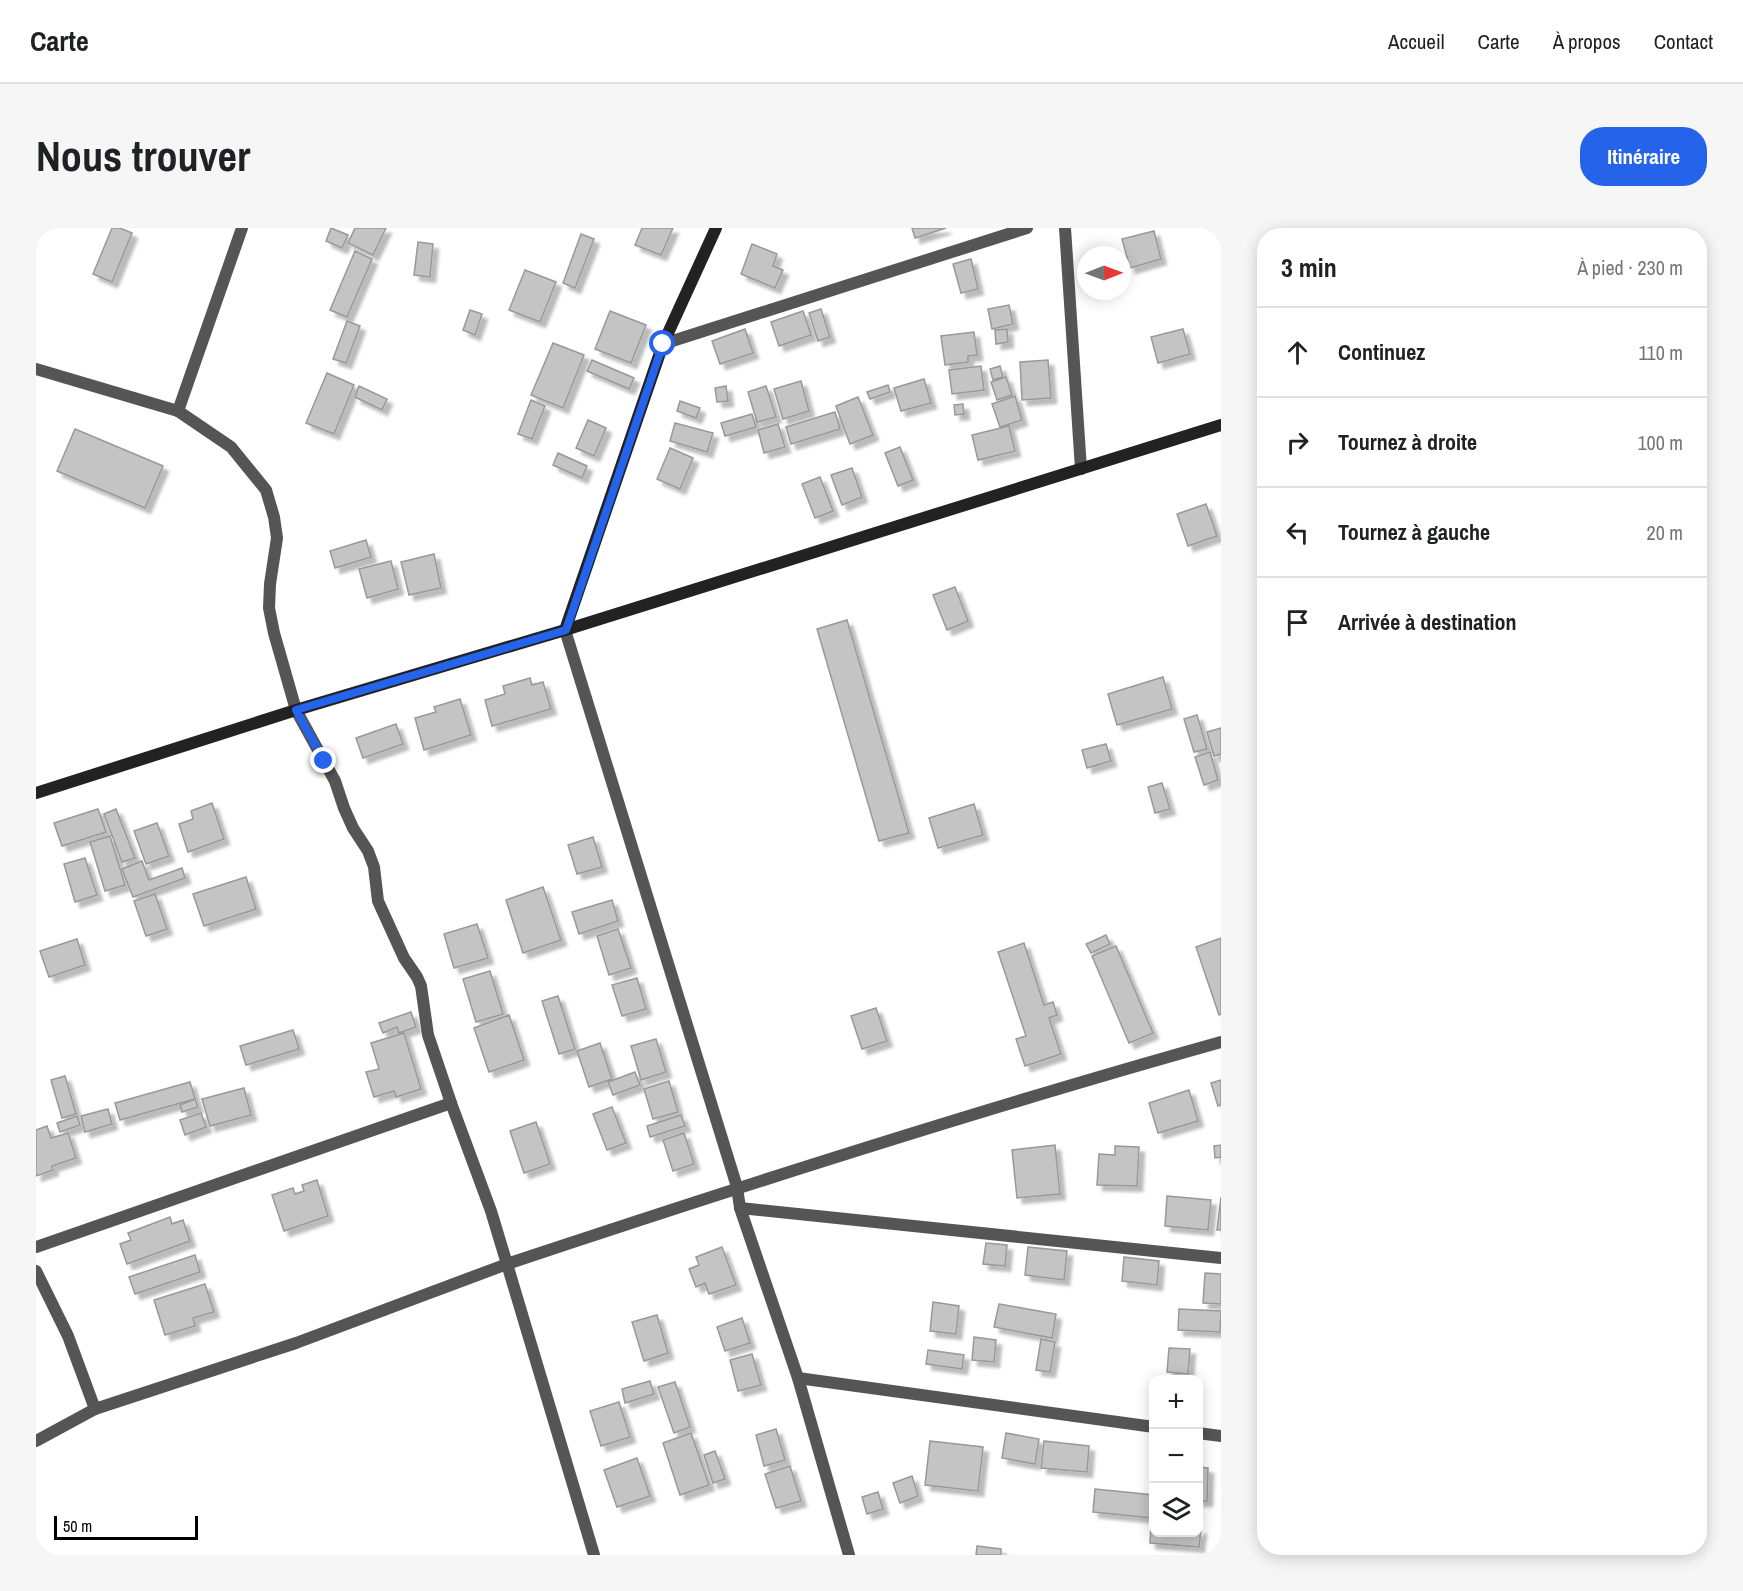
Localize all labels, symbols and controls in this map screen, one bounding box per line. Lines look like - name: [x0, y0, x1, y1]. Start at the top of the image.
- text: Carte: [30, 22, 89, 60]
- text: Accueil: [1388, 27, 1445, 56]
- text: Carte: [1478, 27, 1520, 56]
- text: À propos: [1553, 27, 1621, 56]
- text: Contact: [1654, 27, 1713, 56]
- button: Itinéraire: [1580, 127, 1707, 186]
- text: Nous trouver: [36, 128, 250, 184]
- north arrow: [1077, 246, 1131, 300]
- text: 3 min: [1281, 250, 1337, 285]
- text: À pied · 230 m: [1577, 254, 1683, 281]
- route start: [649, 330, 675, 356]
- icon: ahead: [1281, 336, 1314, 369]
- text: Continuez: [1338, 337, 1425, 367]
- text: 110 m: [1639, 339, 1683, 366]
- icon: right: [1281, 426, 1314, 459]
- text: Tournez à droite: [1338, 427, 1477, 457]
- text: 100 m: [1637, 429, 1683, 456]
- icon: left: [1281, 516, 1314, 549]
- text: Tournez à gauche: [1338, 517, 1490, 547]
- text: 20 m: [1647, 519, 1683, 546]
- icon: arrive: [1281, 606, 1314, 639]
- text: Arrivée à destination: [1338, 607, 1516, 637]
- route end: [310, 747, 336, 773]
- map controls: [1149, 1375, 1203, 1537]
- button: +: [1149, 1375, 1203, 1429]
- button: −: [1149, 1429, 1203, 1483]
- button: layers: [1149, 1483, 1203, 1537]
- scale bar: [54, 1513, 198, 1540]
- text: 50 m: [63, 1515, 92, 1537]

